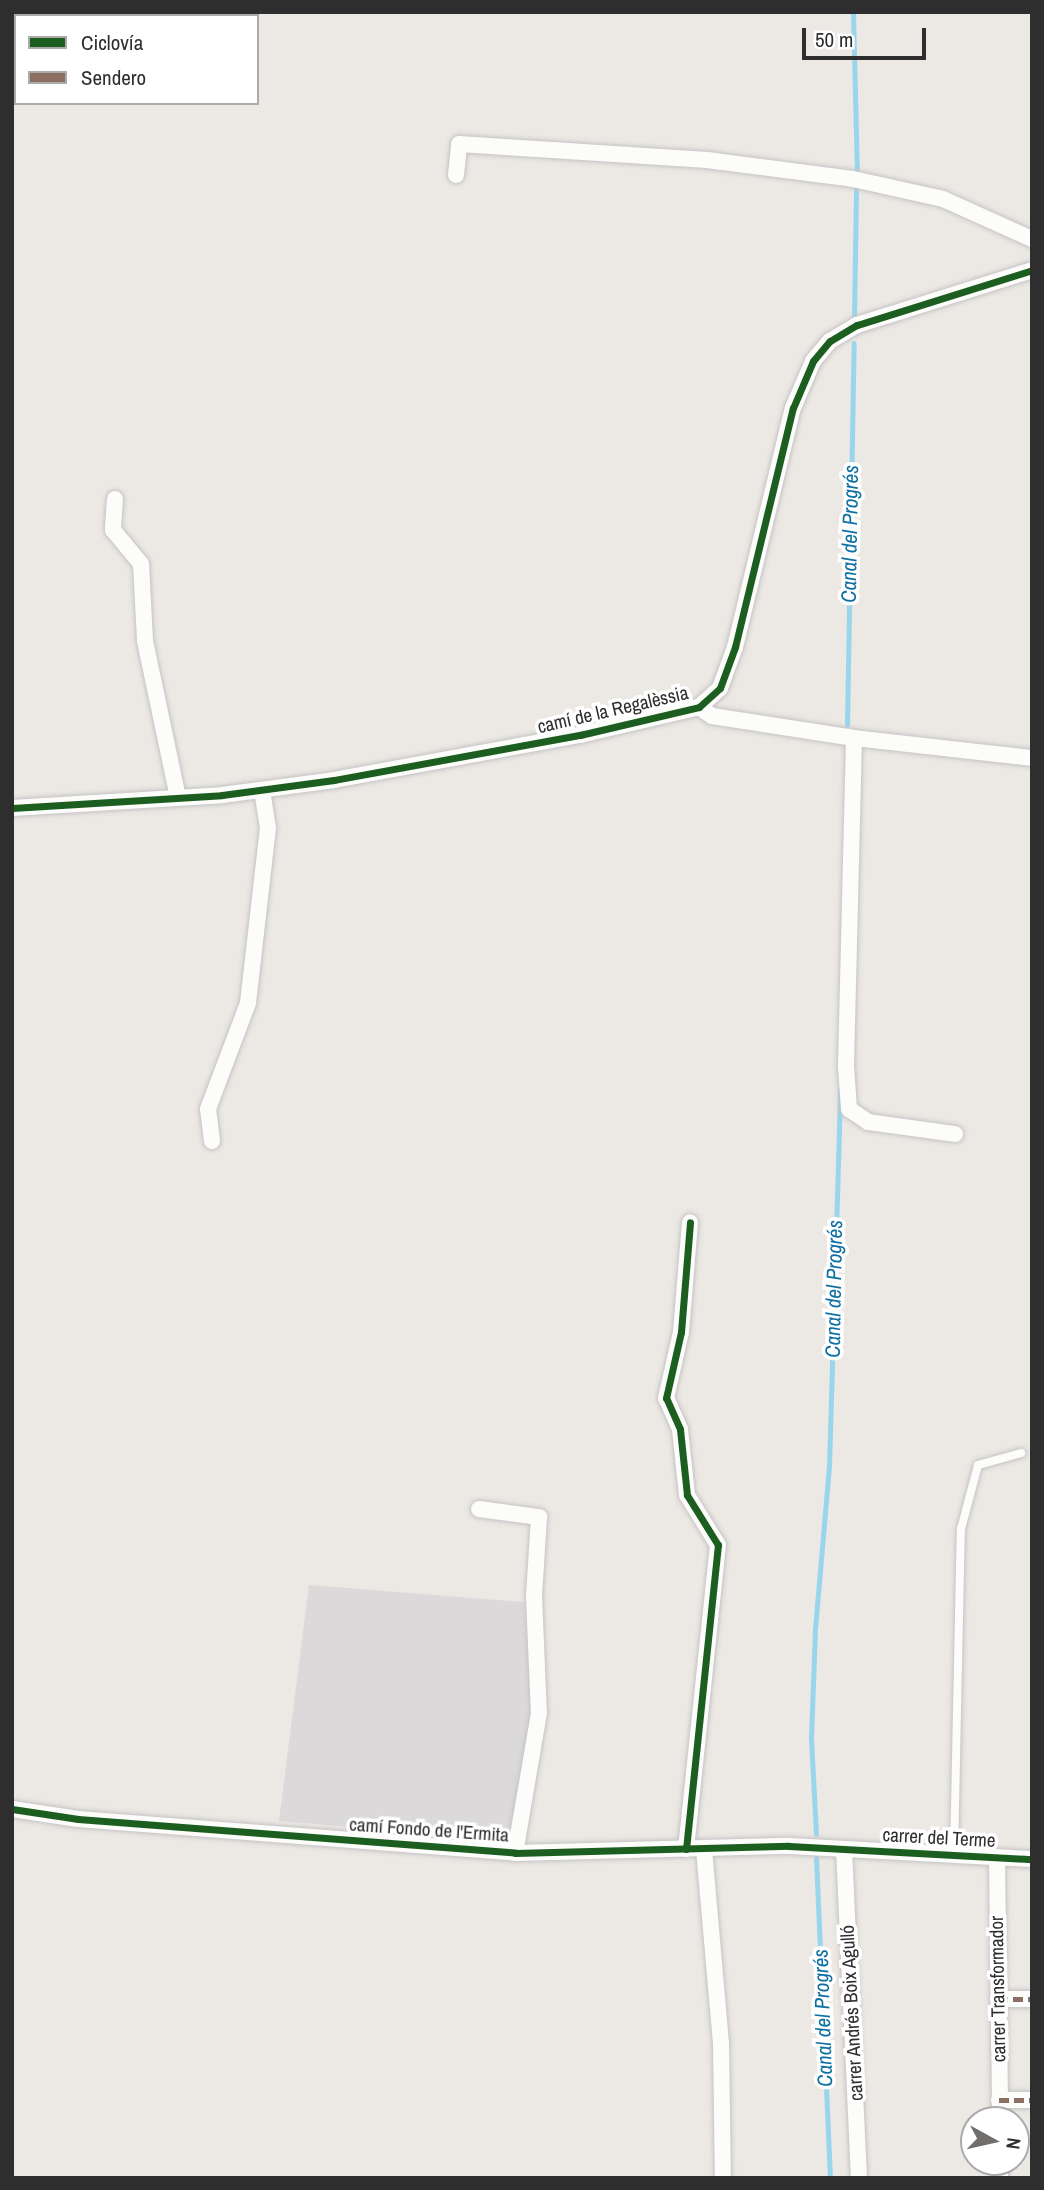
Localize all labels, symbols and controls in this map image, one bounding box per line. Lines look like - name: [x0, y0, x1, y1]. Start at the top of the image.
- legend: [14, 14, 259, 105]
- scale bar: [806, 14, 930, 58]
- text: 50 m: [815, 25, 853, 54]
- text: Ciclovía: [81, 28, 143, 57]
- text: Sendero: [81, 63, 146, 92]
- water label: Canal del Progrés: [836, 465, 864, 603]
- street label: camí de la Regalèssia: [535, 682, 691, 738]
- water label: Canal del Progrés: [820, 1220, 848, 1358]
- street label: camí Fondo de l'Ermita: [348, 1813, 510, 1847]
- street label: carrer del Terme: [882, 1824, 996, 1852]
- street label: carrer Transformador: [985, 1916, 1011, 2062]
- street label: carrer Andrés Boix Agulló: [836, 1924, 868, 2102]
- water label: Canal del Progrés: [808, 1949, 838, 2087]
- north arrow: [960, 2106, 1030, 2176]
- text: N: [1000, 2136, 1027, 2151]

